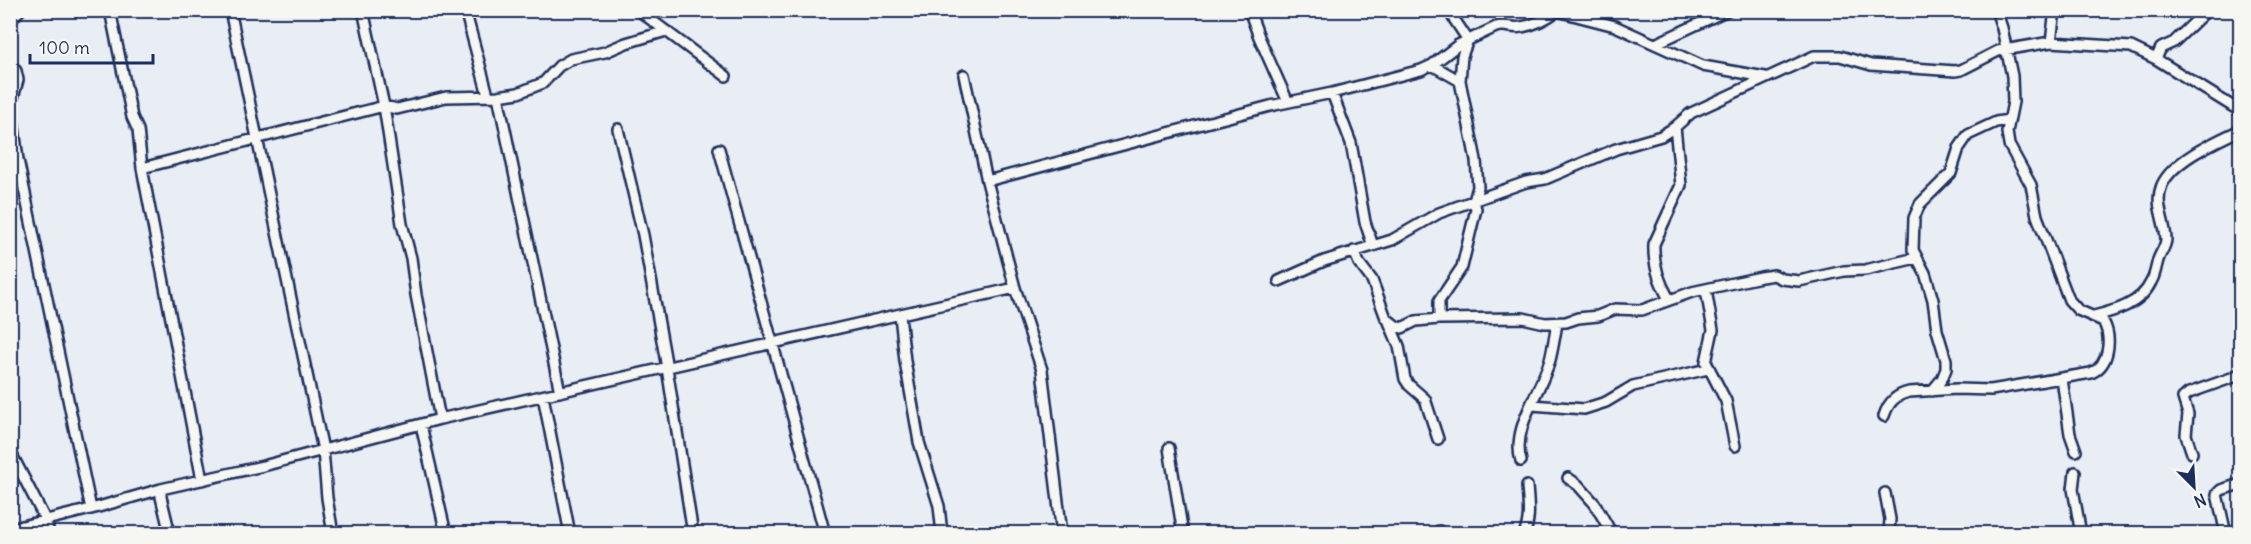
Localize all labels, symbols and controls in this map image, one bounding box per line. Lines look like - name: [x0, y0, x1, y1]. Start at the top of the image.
- scale bar: [30, 27, 153, 65]
- text: 100 m: [39, 36, 90, 59]
- north arrow: [2164, 457, 2224, 517]
- text: N: [2191, 489, 2209, 512]

